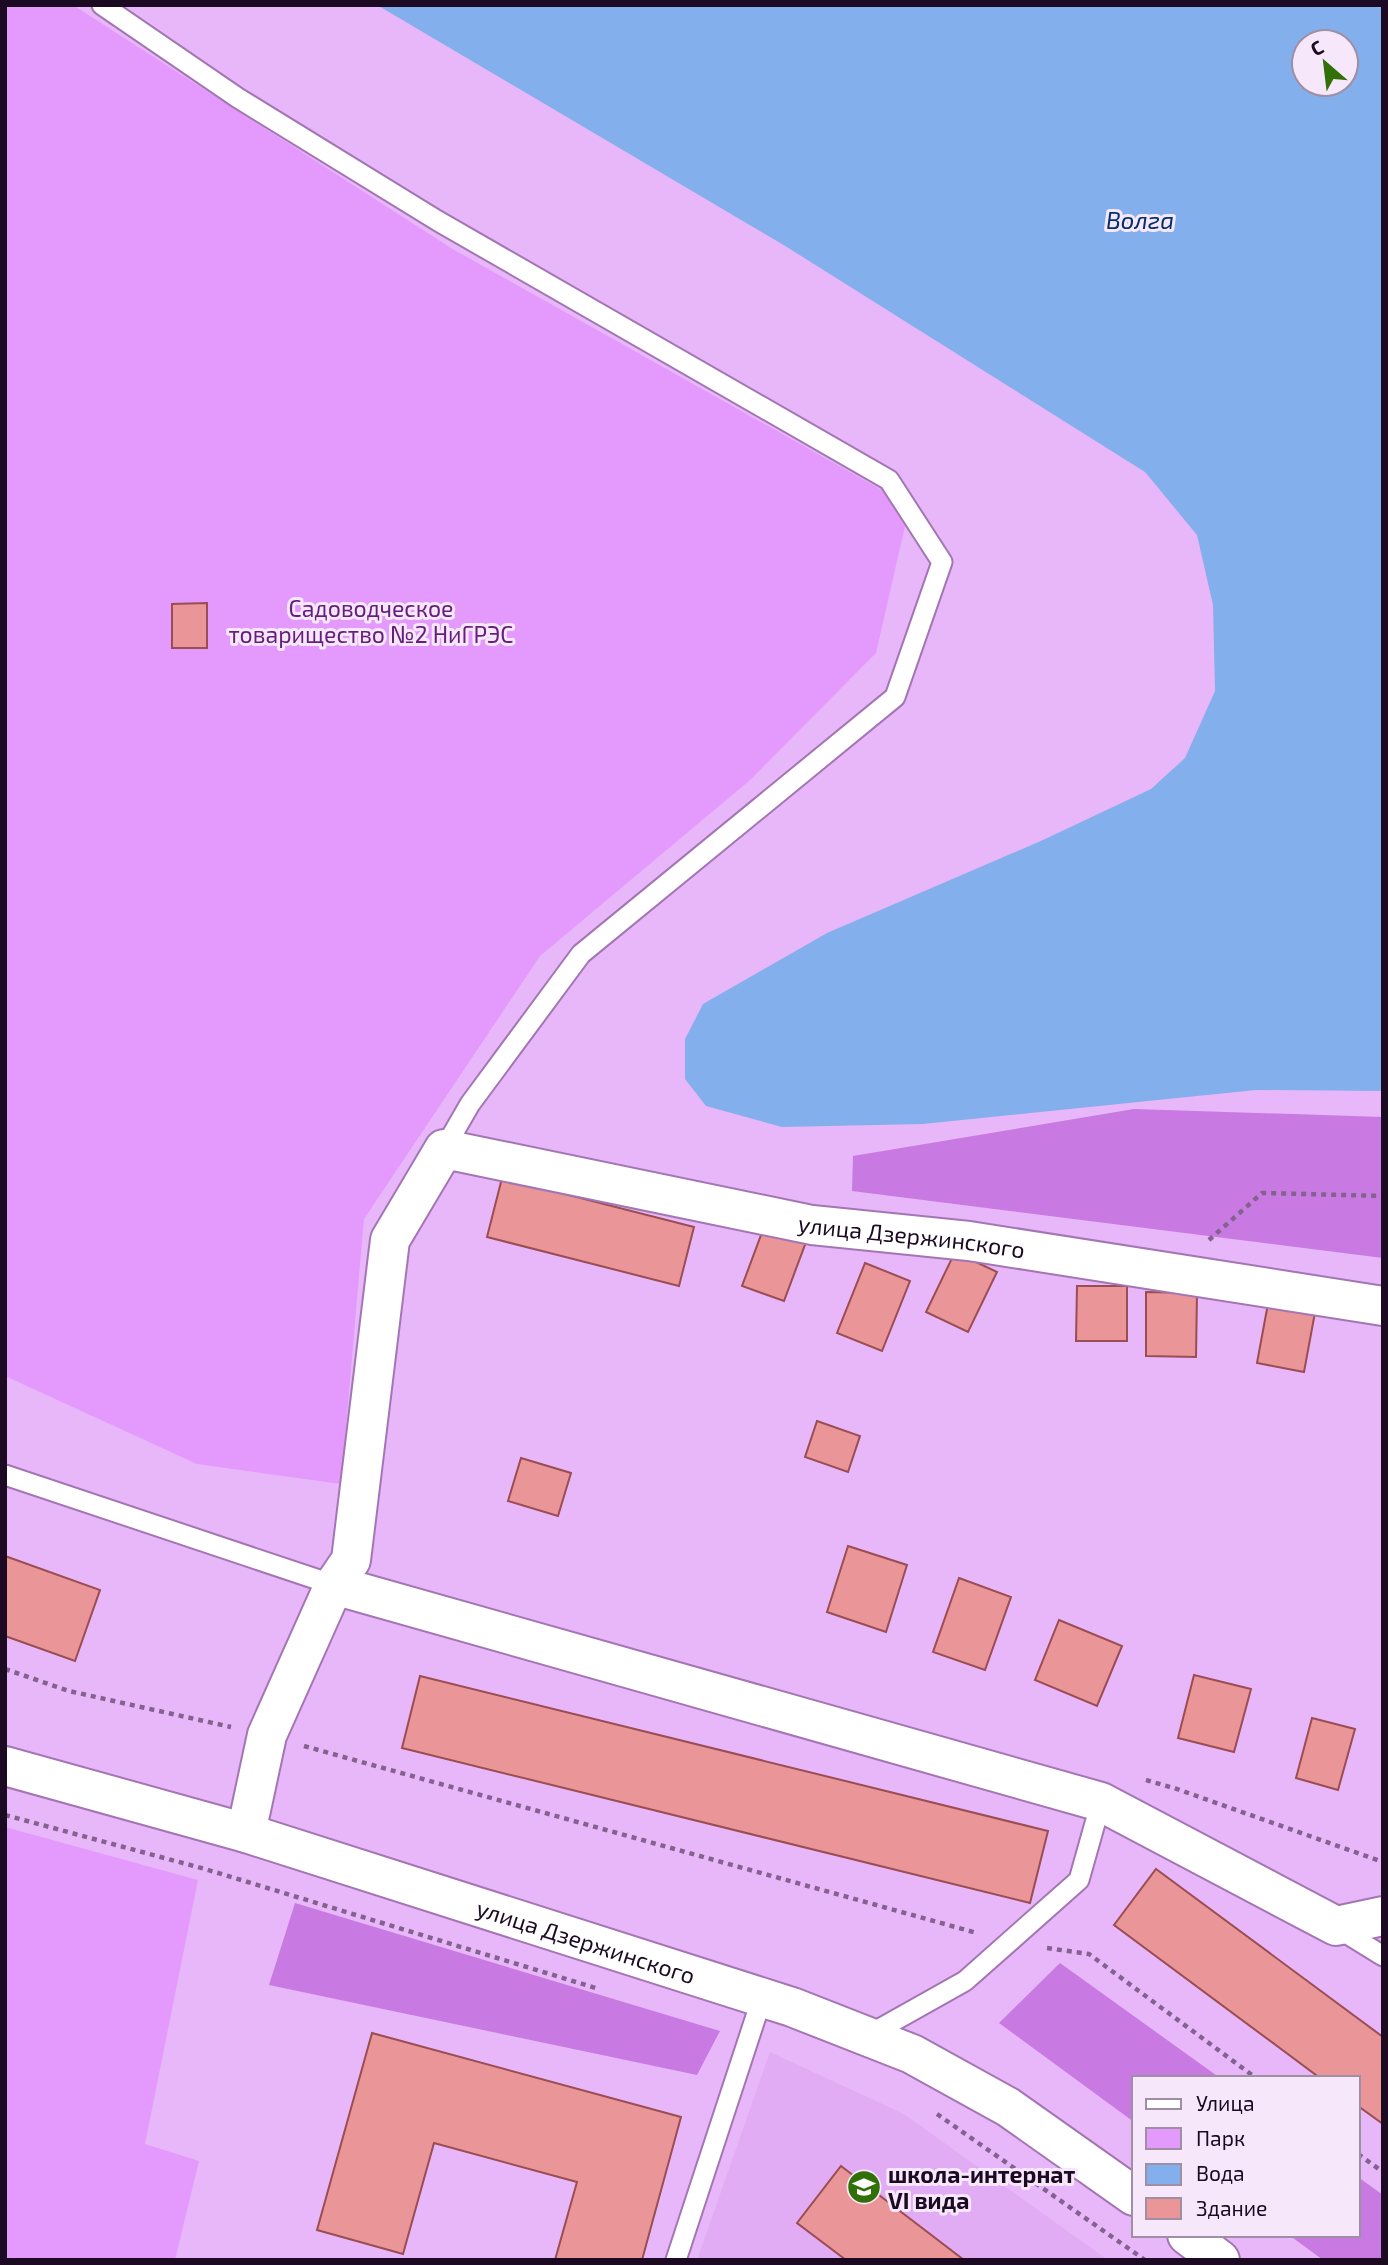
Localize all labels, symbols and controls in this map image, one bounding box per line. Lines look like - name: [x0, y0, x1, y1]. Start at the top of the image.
- north arrow: [1290, 28, 1360, 98]
- text: С: [1306, 35, 1327, 60]
- water label: Волга: [1106, 205, 1174, 234]
- park label: Садоводческое товарищество №2 НиГРЭС: [229, 594, 513, 648]
- street label: улица Дзержинского: [796, 1209, 1027, 1264]
- street label: улица Дзержинского: [473, 1893, 699, 1989]
- legend: [1132, 2076, 1360, 2237]
- text: Улица: [1196, 2090, 1255, 2115]
- text: Парк: [1196, 2125, 1245, 2150]
- place label: школа-интернат VI вида: [888, 2160, 1076, 2214]
- text: Вода: [1196, 2160, 1245, 2185]
- school or university icon: школа-интернат VI вида: [845, 2168, 883, 2206]
- text: Здание: [1196, 2195, 1267, 2220]

